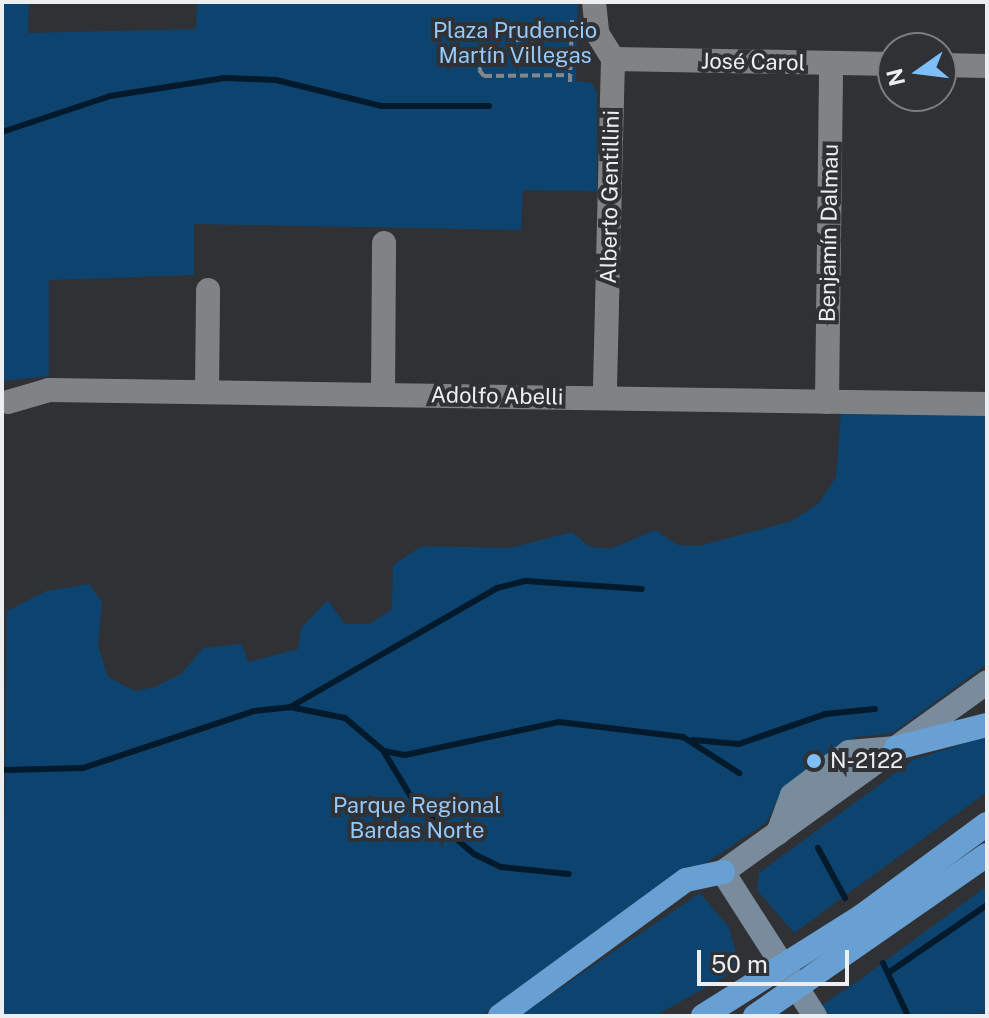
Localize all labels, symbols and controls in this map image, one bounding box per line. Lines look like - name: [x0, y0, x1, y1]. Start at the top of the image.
- park label: Plaza Prudencio Martín Villegas: [433, 17, 597, 68]
- north arrow: [877, 32, 957, 112]
- street label: José Carol: [701, 48, 805, 76]
- text: N: [881, 66, 910, 89]
- street label: Alberto Gentillini: [595, 110, 625, 284]
- street label: Benjamín Dalmau: [814, 144, 844, 322]
- street label: Adolfo Abelli: [430, 382, 564, 410]
- place label: N-2122: [830, 748, 903, 774]
- marker: N-2122: [805, 752, 823, 770]
- park label: Parque Regional Bardas Norte: [333, 792, 501, 844]
- scale bar: [701, 934, 853, 984]
- text: 50 m: [711, 950, 768, 978]

